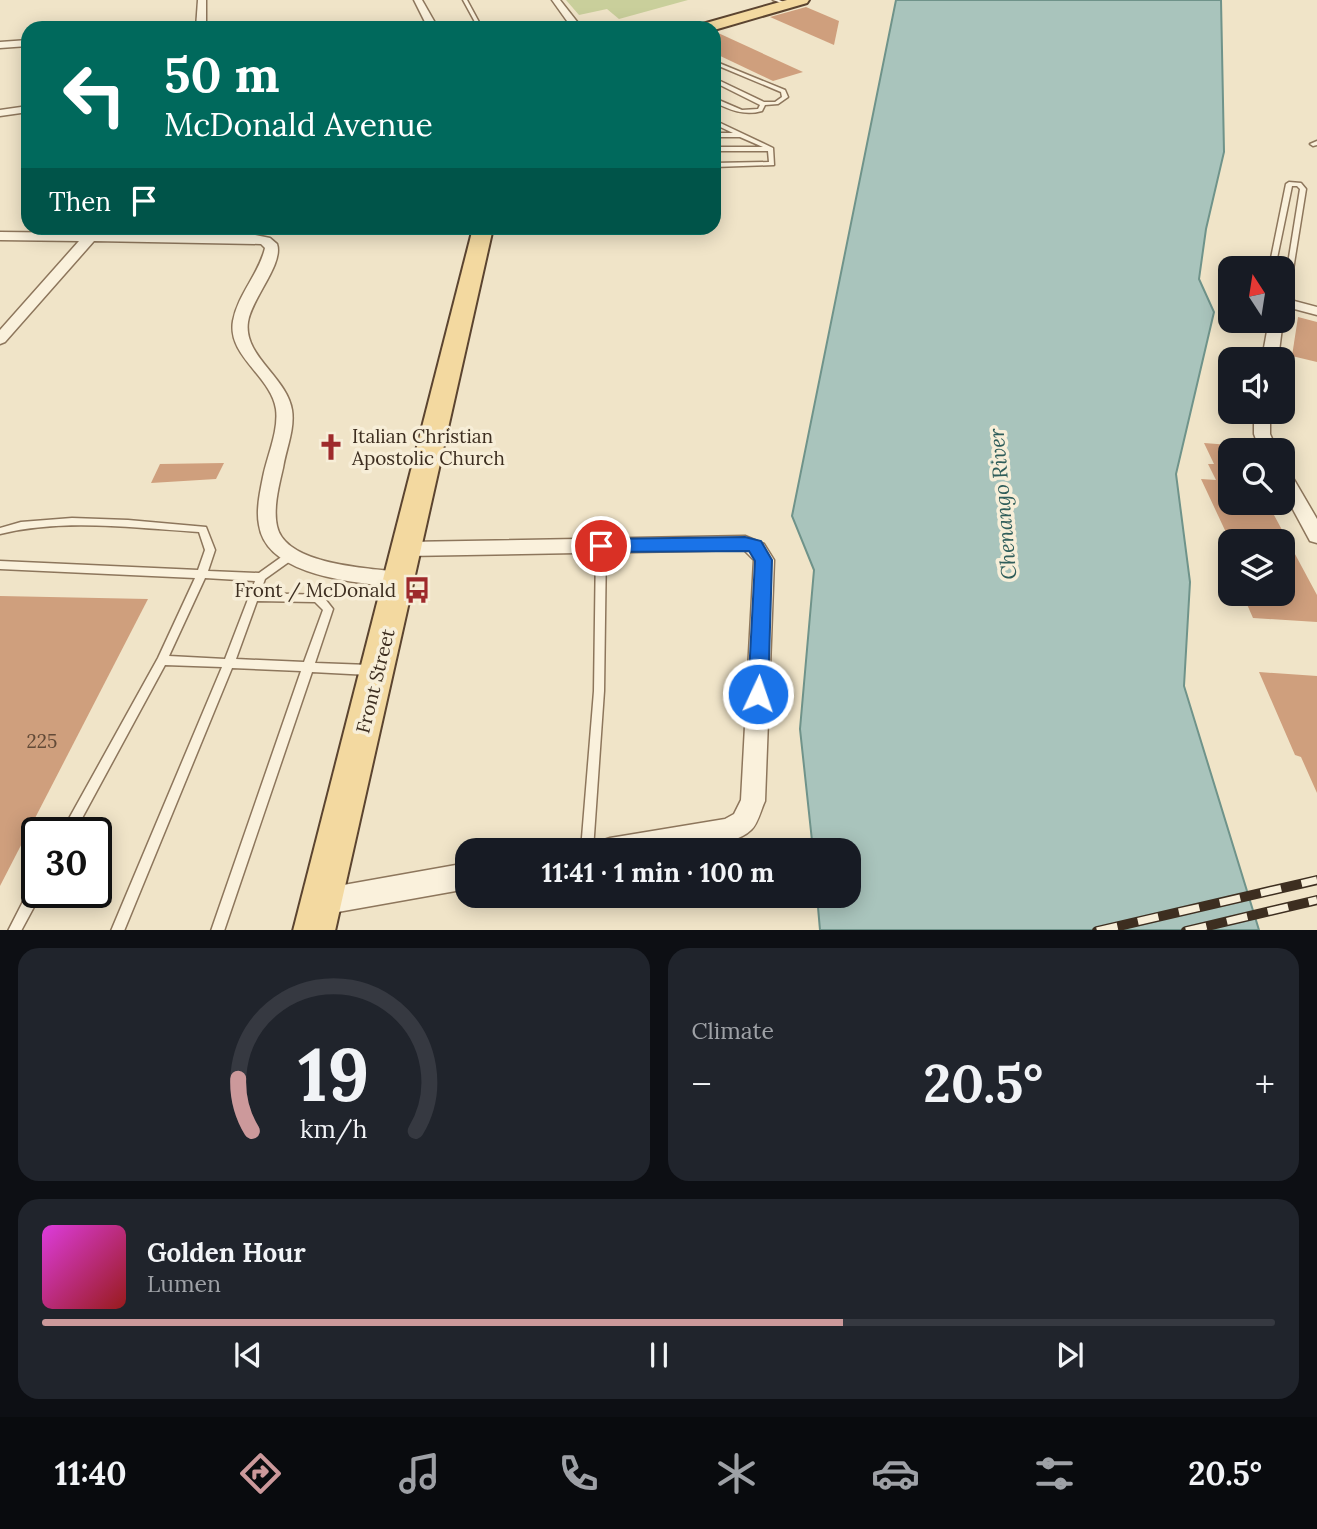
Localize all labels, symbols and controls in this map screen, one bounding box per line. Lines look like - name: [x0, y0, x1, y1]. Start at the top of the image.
- text: 50 m: [164, 43, 280, 105]
- icon: left: [49, 49, 140, 140]
- text: McDonald Avenue: [164, 104, 433, 145]
- icon: arrive: [125, 182, 163, 220]
- text: Then: [49, 185, 111, 218]
- north arrow: [1218, 256, 1295, 332]
- map controls: [1218, 256, 1295, 606]
- button: sound: [1218, 347, 1295, 424]
- place label: Italian Christian Apostolic Church: [351, 424, 505, 470]
- water label: Chenango River: [982, 427, 1023, 581]
- church icon: Italian Christian Apostolic Church: [316, 432, 346, 462]
- button: search: [1218, 438, 1295, 515]
- pin: [571, 516, 631, 576]
- icon: arrive: [582, 527, 620, 565]
- button: layers: [1218, 529, 1295, 606]
- bus stop icon: Front / McDonald: [402, 575, 432, 605]
- place label: Front / McDonald: [235, 578, 396, 603]
- street label: Front Street: [350, 626, 400, 736]
- position arrow: [721, 657, 795, 731]
- house number: 225: [27, 729, 57, 753]
- speed limit sign: 30: [21, 817, 112, 908]
- text: 11:41 · 1 min · 100 m: [542, 856, 774, 889]
- text: Climate: [692, 1016, 774, 1045]
- text: 19: [298, 1028, 370, 1121]
- text: 20.5°: [923, 1050, 1043, 1116]
- text: −: [692, 1060, 712, 1108]
- text: +: [1255, 1060, 1275, 1108]
- text: km/h: [300, 1112, 368, 1144]
- text: Golden Hour: [147, 1236, 306, 1269]
- text: Lumen: [147, 1269, 221, 1298]
- icon: previous: [229, 1336, 267, 1374]
- icon: pause: [640, 1336, 678, 1374]
- icon: next: [1051, 1336, 1089, 1374]
- icon: directions: [236, 1449, 285, 1498]
- icon: music: [395, 1449, 444, 1498]
- icon: phone: [554, 1449, 603, 1498]
- icon: climate: [712, 1449, 761, 1498]
- icon: car: [871, 1449, 920, 1498]
- icon: filters: [1030, 1449, 1079, 1498]
- text: 11:40: [55, 1453, 127, 1494]
- text: 20.5°: [1188, 1453, 1262, 1494]

